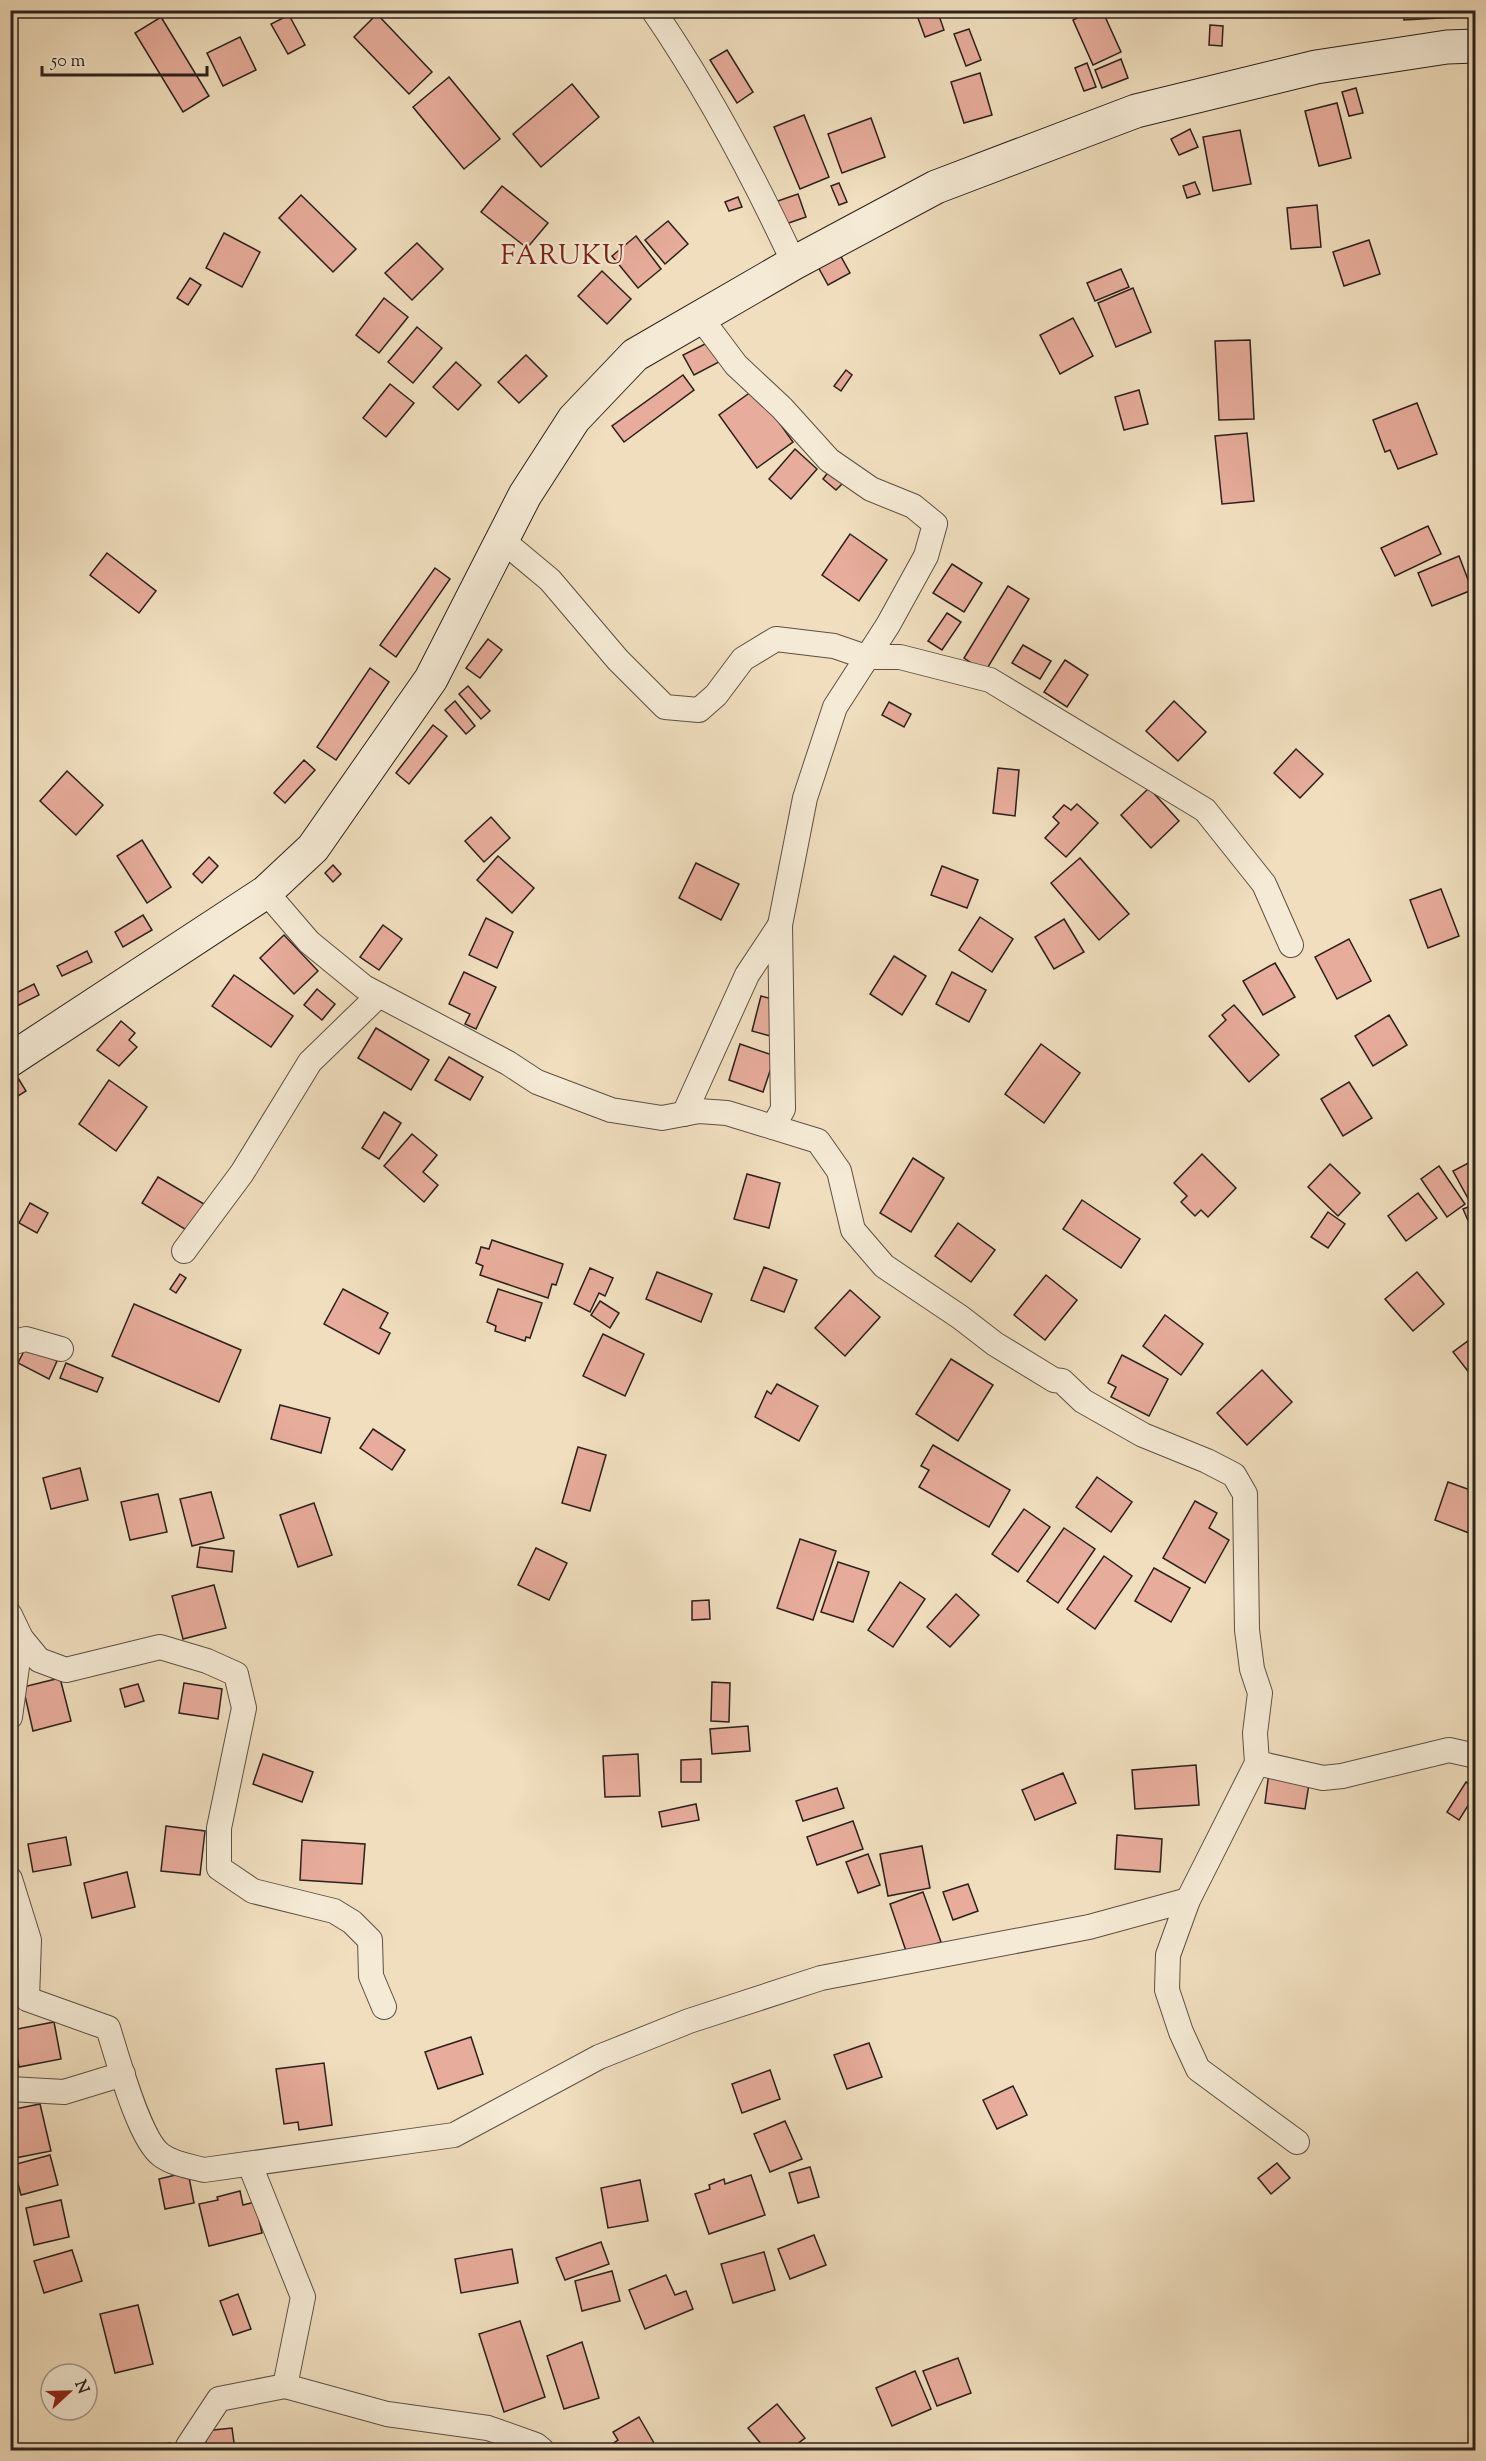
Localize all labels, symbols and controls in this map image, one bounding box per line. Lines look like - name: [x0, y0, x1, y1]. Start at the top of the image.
- scale bar: [42, 39, 207, 77]
- text: 50 m: [50, 49, 86, 75]
- district label: FARUKU: [500, 238, 626, 277]
- north arrow: [39, 2362, 99, 2422]
- text: N: [68, 2377, 94, 2398]

